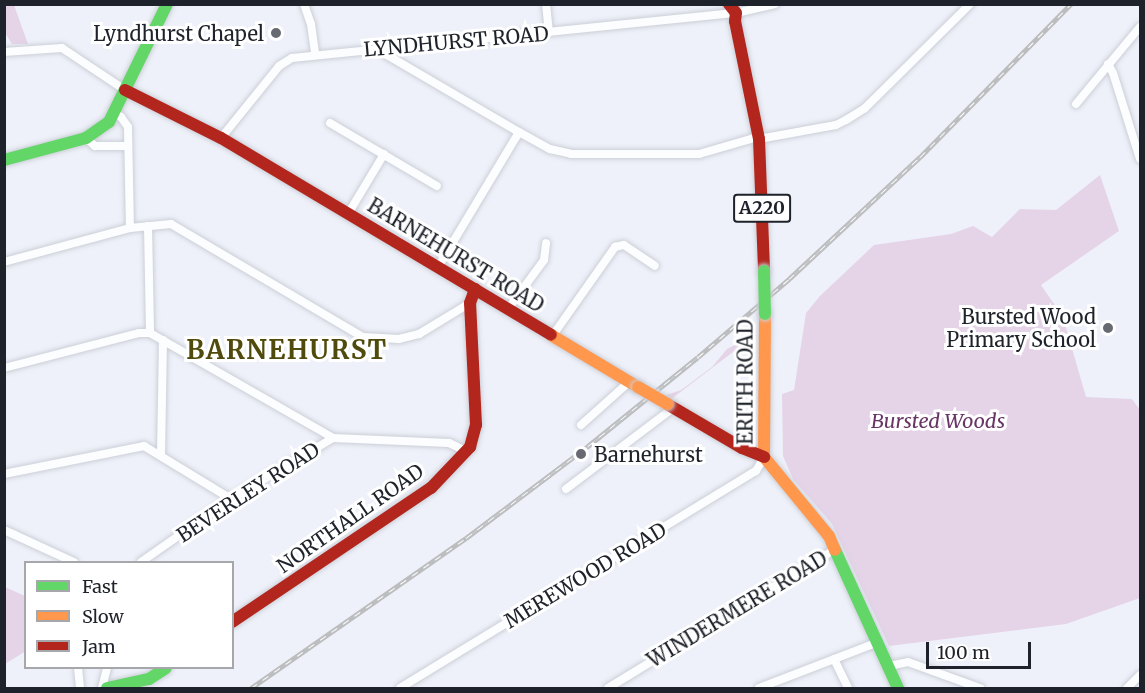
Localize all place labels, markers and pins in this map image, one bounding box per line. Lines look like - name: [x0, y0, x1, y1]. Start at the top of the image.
- place label: Lyndhurst Chapel: [93, 21, 264, 45]
- marker: Lyndhurst Chapel: [269, 26, 283, 40]
- place label: Bursted Wood Primary School: [946, 304, 1096, 351]
- marker: Bursted Wood Primary School: [1101, 321, 1115, 335]
- place label: Barnehurst: [594, 442, 703, 466]
- marker: Barnehurst: [572, 445, 590, 463]

